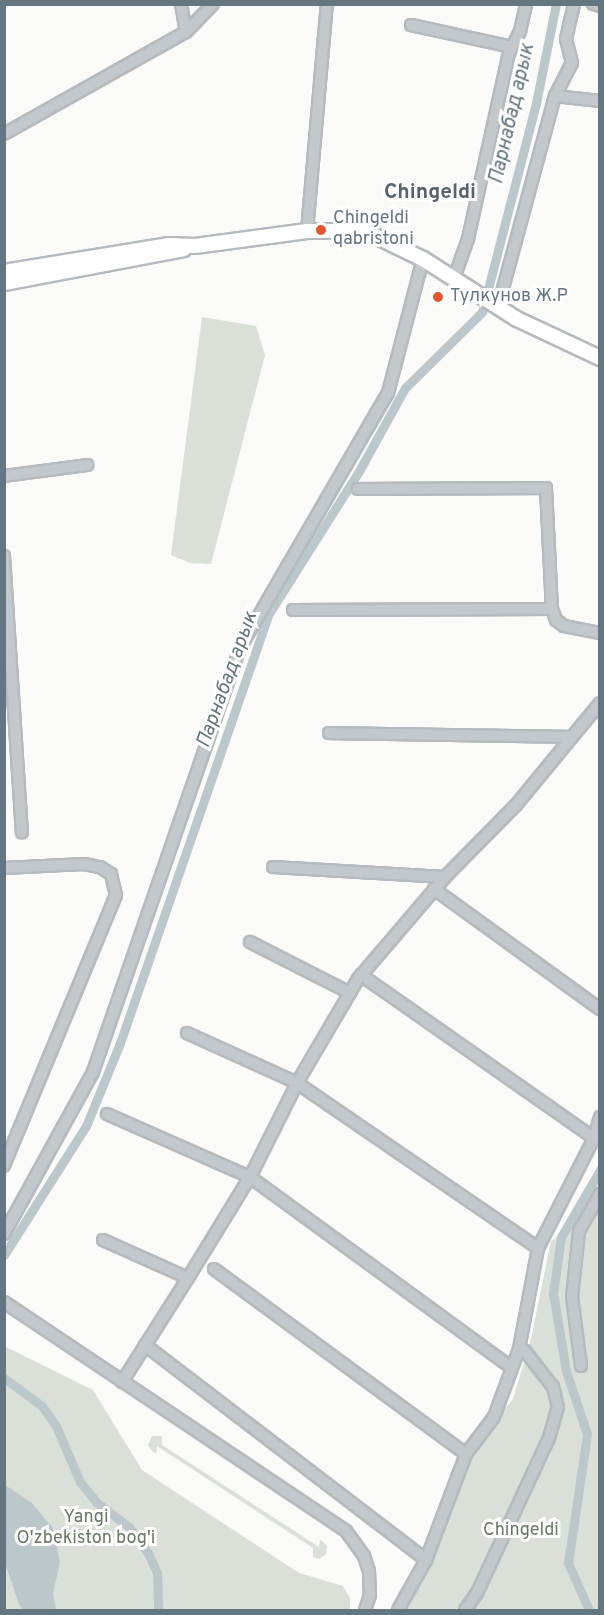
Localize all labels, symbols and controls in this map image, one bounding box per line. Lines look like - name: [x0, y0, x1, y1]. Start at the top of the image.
- water label: Парнабад арык: [485, 41, 541, 187]
- district label: Chingeldi: [384, 180, 476, 206]
- place label: Chingeldi qabristoni: [333, 209, 414, 252]
- marker: Chingeldi qabristoni: [314, 223, 328, 237]
- place label: Тулкунов Ж.Р: [450, 286, 568, 308]
- marker: Тулкунов Ж.Р: [431, 290, 445, 304]
- water label: Парнабад арык: [192, 609, 264, 751]
- park label: Yangi O'zbekiston bog'i: [17, 1508, 155, 1550]
- park label: Chingeldi: [483, 1520, 559, 1542]

